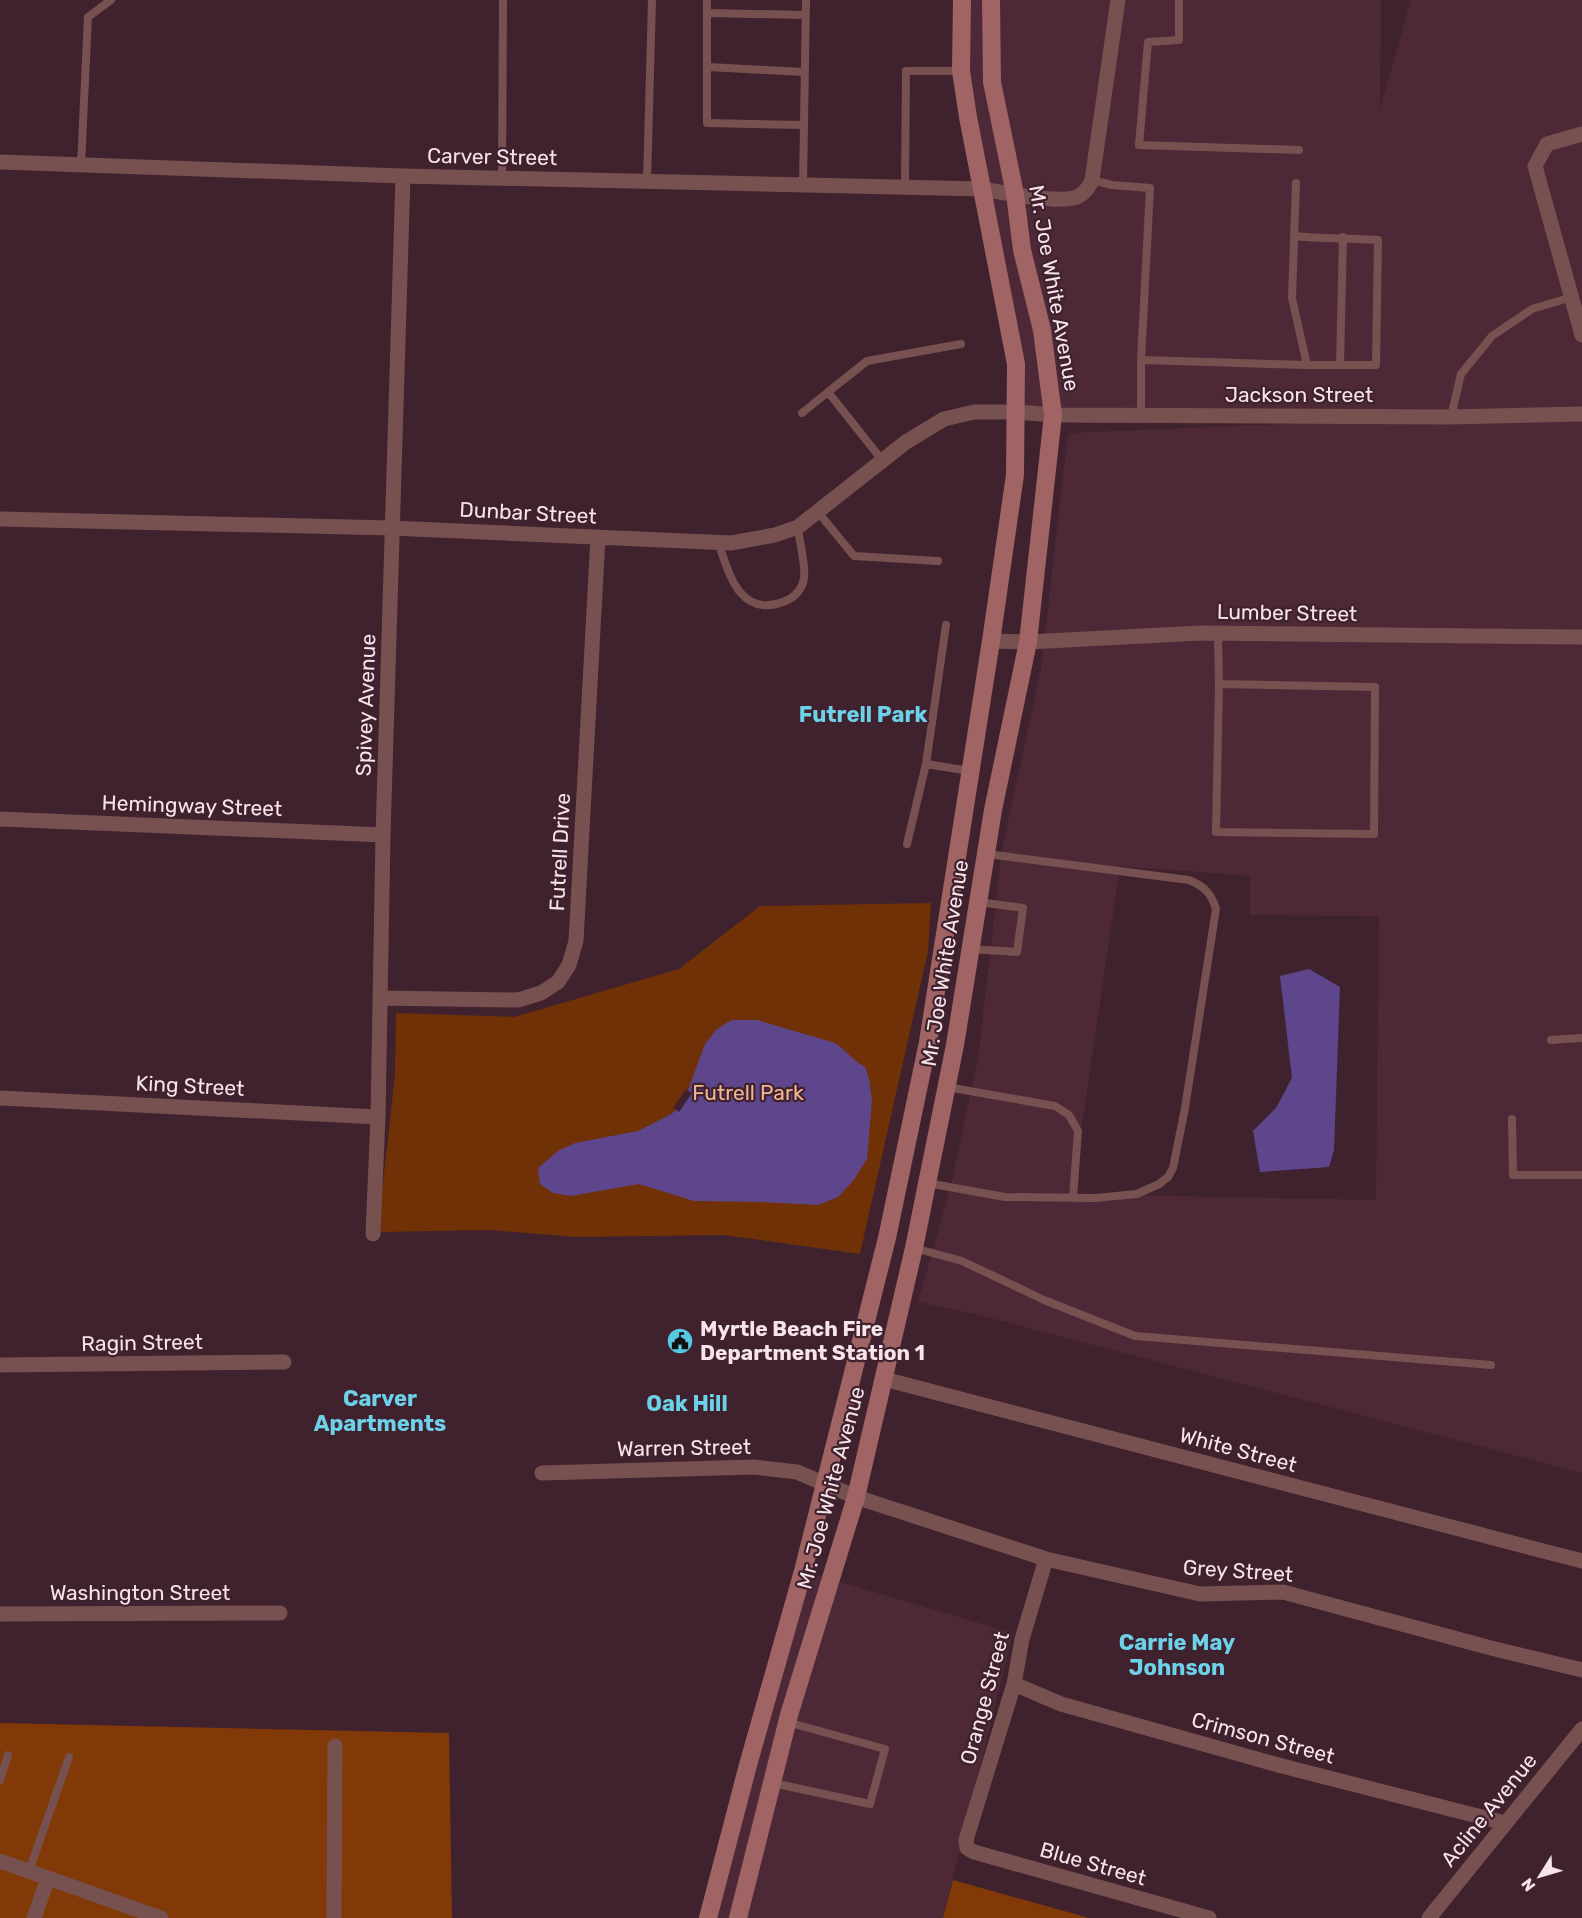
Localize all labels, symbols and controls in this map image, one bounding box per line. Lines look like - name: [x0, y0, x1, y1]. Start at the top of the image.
- street label: Carver Street: [427, 143, 557, 170]
- street label: Mr. Joe White Avenue: [1024, 183, 1085, 393]
- street label: Jackson Street: [1225, 382, 1373, 407]
- street label: Dunbar Street: [459, 496, 597, 529]
- street label: Lumber Street: [1217, 599, 1357, 626]
- street label: Spivey Avenue: [351, 633, 380, 777]
- district label: Futrell Park: [799, 701, 927, 728]
- street label: Hemingway Street: [101, 790, 283, 821]
- street label: Futrell Drive: [544, 792, 575, 912]
- street label: Mr. Joe White Avenue: [916, 858, 973, 1068]
- street label: King Street: [135, 1070, 245, 1101]
- park label: Futrell Park: [692, 1080, 804, 1105]
- place label: Myrtle Beach Fire Department Station 1: [700, 1316, 925, 1365]
- public building icon: Myrtle Beach Fire Department Station 1: [665, 1326, 695, 1356]
- street label: Ragin Street: [81, 1329, 203, 1356]
- street label: Mr. Joe White Avenue: [791, 1384, 870, 1592]
- district label: Carver Apartments: [314, 1385, 446, 1437]
- district label: Oak Hill: [646, 1390, 728, 1417]
- street label: White Street: [1177, 1422, 1300, 1477]
- street label: Warren Street: [617, 1434, 751, 1461]
- street label: Grey Street: [1182, 1554, 1294, 1587]
- street label: Washington Street: [50, 1580, 230, 1605]
- street label: Orange Street: [955, 1629, 1014, 1767]
- district label: Carrie May Johnson: [1119, 1629, 1235, 1681]
- street label: Crimson Street: [1189, 1706, 1337, 1769]
- street label: Acline Avenue: [1435, 1748, 1542, 1871]
- street label: Blue Street: [1037, 1836, 1149, 1891]
- north arrow: [1510, 1846, 1570, 1906]
- text: N: [1517, 1874, 1539, 1895]

